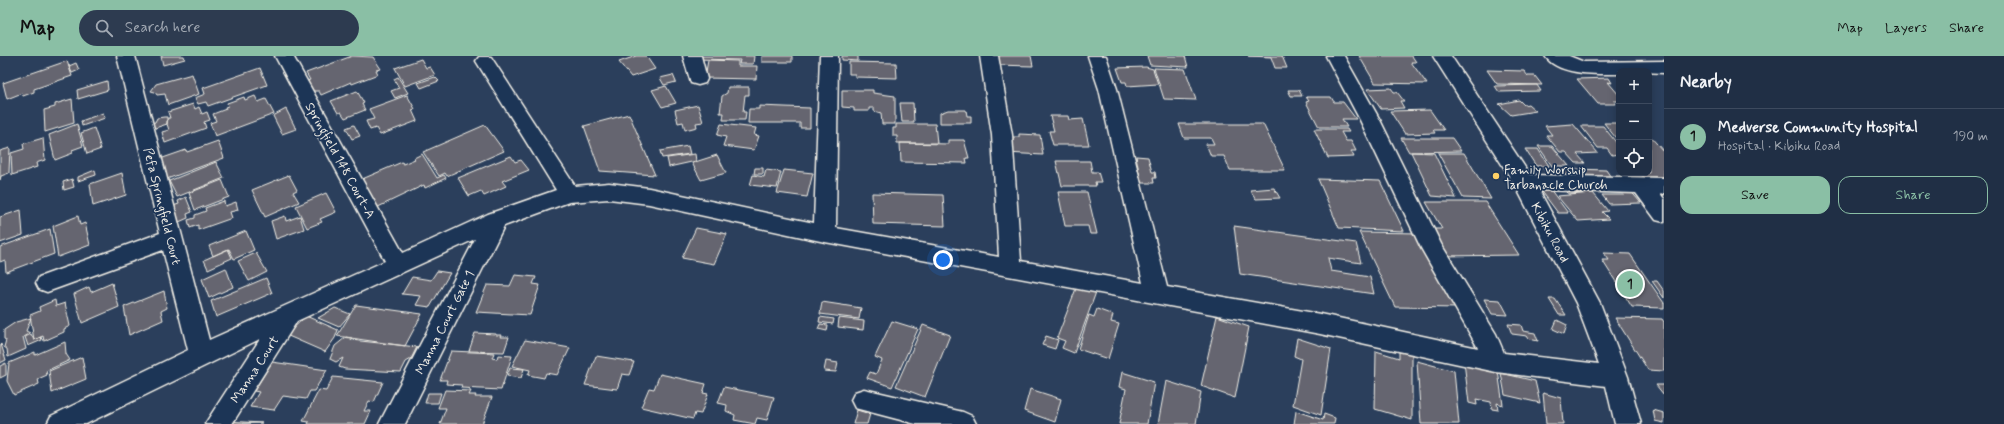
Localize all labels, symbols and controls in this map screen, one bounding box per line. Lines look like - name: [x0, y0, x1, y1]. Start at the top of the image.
- search box: [79, 10, 359, 46]
- text: Map: [20, 16, 55, 41]
- icon: search: [93, 17, 115, 39]
- text: Search here: [125, 18, 200, 38]
- text: Map: [1837, 19, 1863, 37]
- text: Layers: [1885, 19, 1927, 37]
- text: Share: [1949, 19, 1984, 37]
- map controls: [1616, 68, 1652, 176]
- button: +: [1616, 68, 1652, 104]
- text: Nearby: [1680, 71, 1732, 93]
- street label: Springfield 148 Court-A: [299, 100, 379, 223]
- button: −: [1616, 104, 1652, 140]
- text: Medverse Community Hospital: [1718, 118, 1918, 138]
- text: 1: [1690, 128, 1696, 145]
- text: 190 m: [1953, 128, 1988, 145]
- text: Hospital · Kibiku Road: [1718, 138, 1840, 155]
- button: locate: [1616, 140, 1652, 176]
- street label: Pefa Springfield Court: [139, 146, 184, 267]
- place label: Family Worship Tarbanacle Church: [1504, 162, 1608, 194]
- marker: Family Worship Tarbanacle Church: [1491, 171, 1501, 181]
- button: Save: [1680, 176, 1830, 214]
- button: Share: [1838, 176, 1988, 214]
- street label: Kibiku Road: [1527, 200, 1573, 266]
- your location: [933, 250, 953, 270]
- street label: Manna Court Gate 1: [412, 268, 479, 378]
- pin: 1: [1617, 269, 1643, 299]
- street label: Manna Court: [227, 333, 283, 407]

